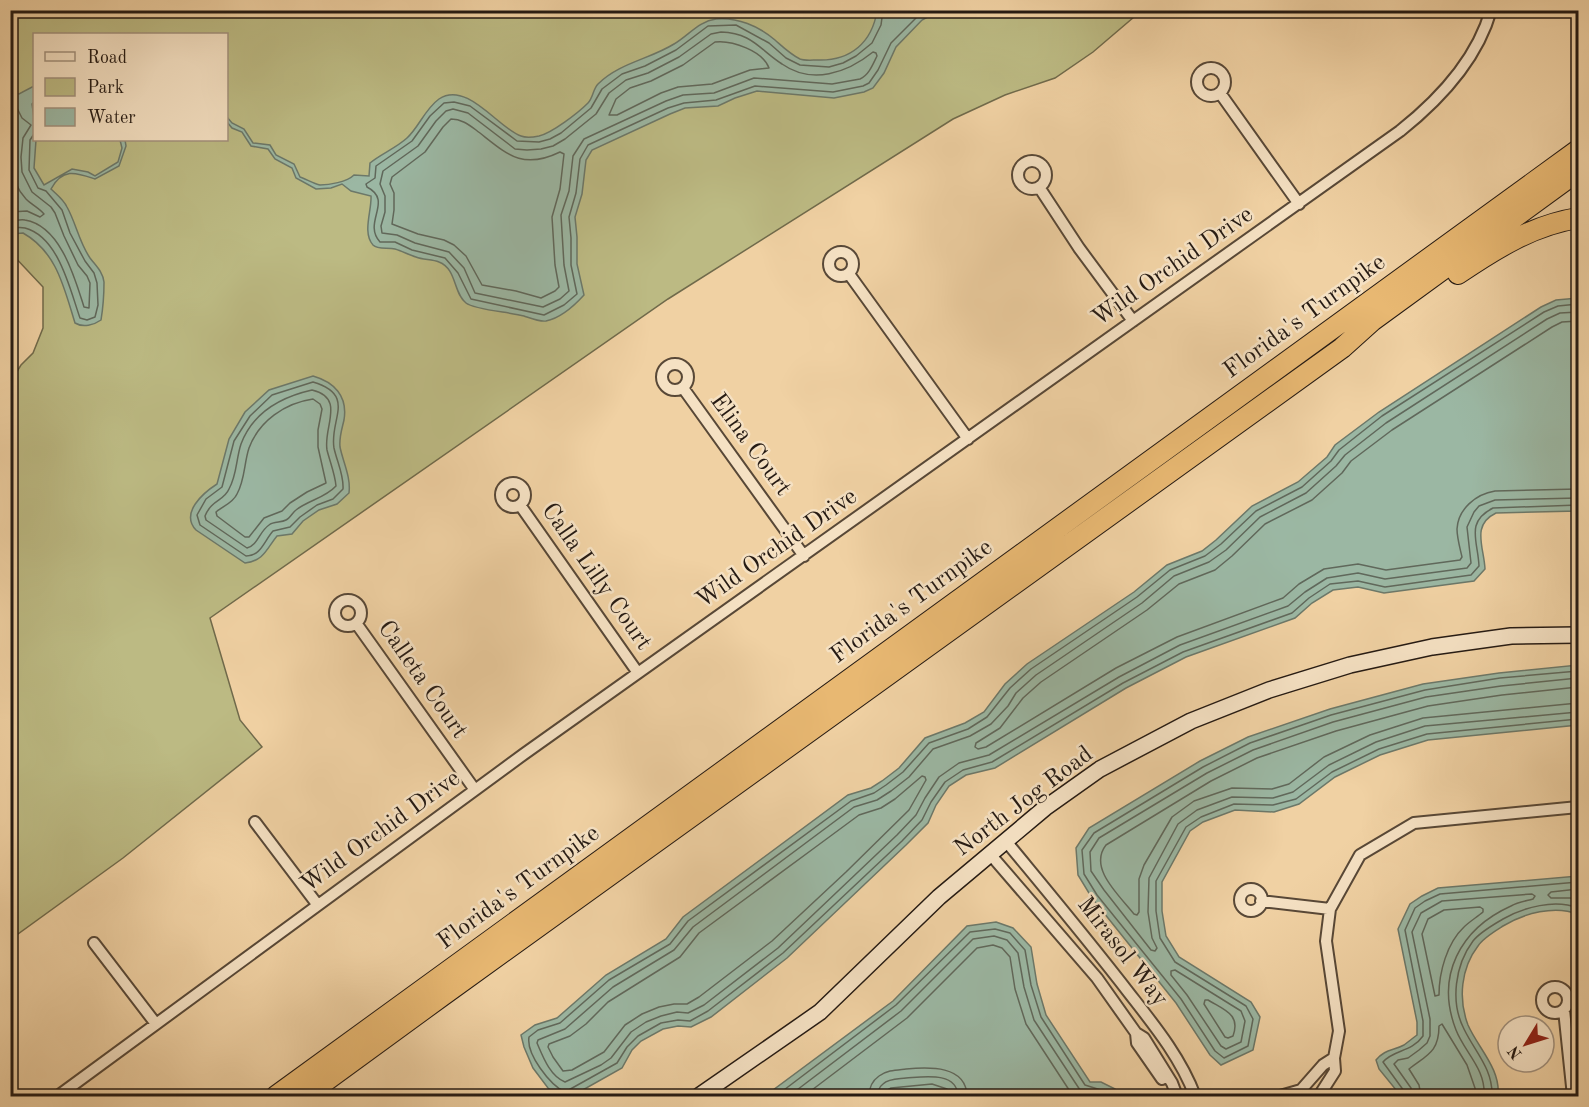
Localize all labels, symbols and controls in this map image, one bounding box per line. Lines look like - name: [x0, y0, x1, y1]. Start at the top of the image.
- legend: [33, 33, 228, 141]
- text: Road: [87, 49, 127, 67]
- text: Park: [87, 79, 124, 97]
- text: Water: [87, 109, 136, 127]
- street label: Wild Orchid Drive: [1088, 203, 1258, 331]
- street label: Florida's Turnpike: [1220, 250, 1390, 384]
- street label: Elina Court: [705, 389, 795, 501]
- street label: Wild Orchid Drive: [692, 485, 862, 613]
- street label: Calla Lilly Court: [536, 499, 656, 655]
- street label: Florida's Turnpike: [827, 535, 997, 669]
- street label: Calleta Court: [373, 617, 471, 743]
- street label: North Jog Road: [950, 742, 1098, 862]
- street label: Wild Orchid Drive: [297, 766, 465, 898]
- street label: Florida's Turnpike: [434, 821, 604, 955]
- street label: Mirasol Way: [1072, 893, 1172, 1012]
- north arrow: [1496, 1014, 1556, 1074]
- text: N: [1505, 1042, 1526, 1062]

